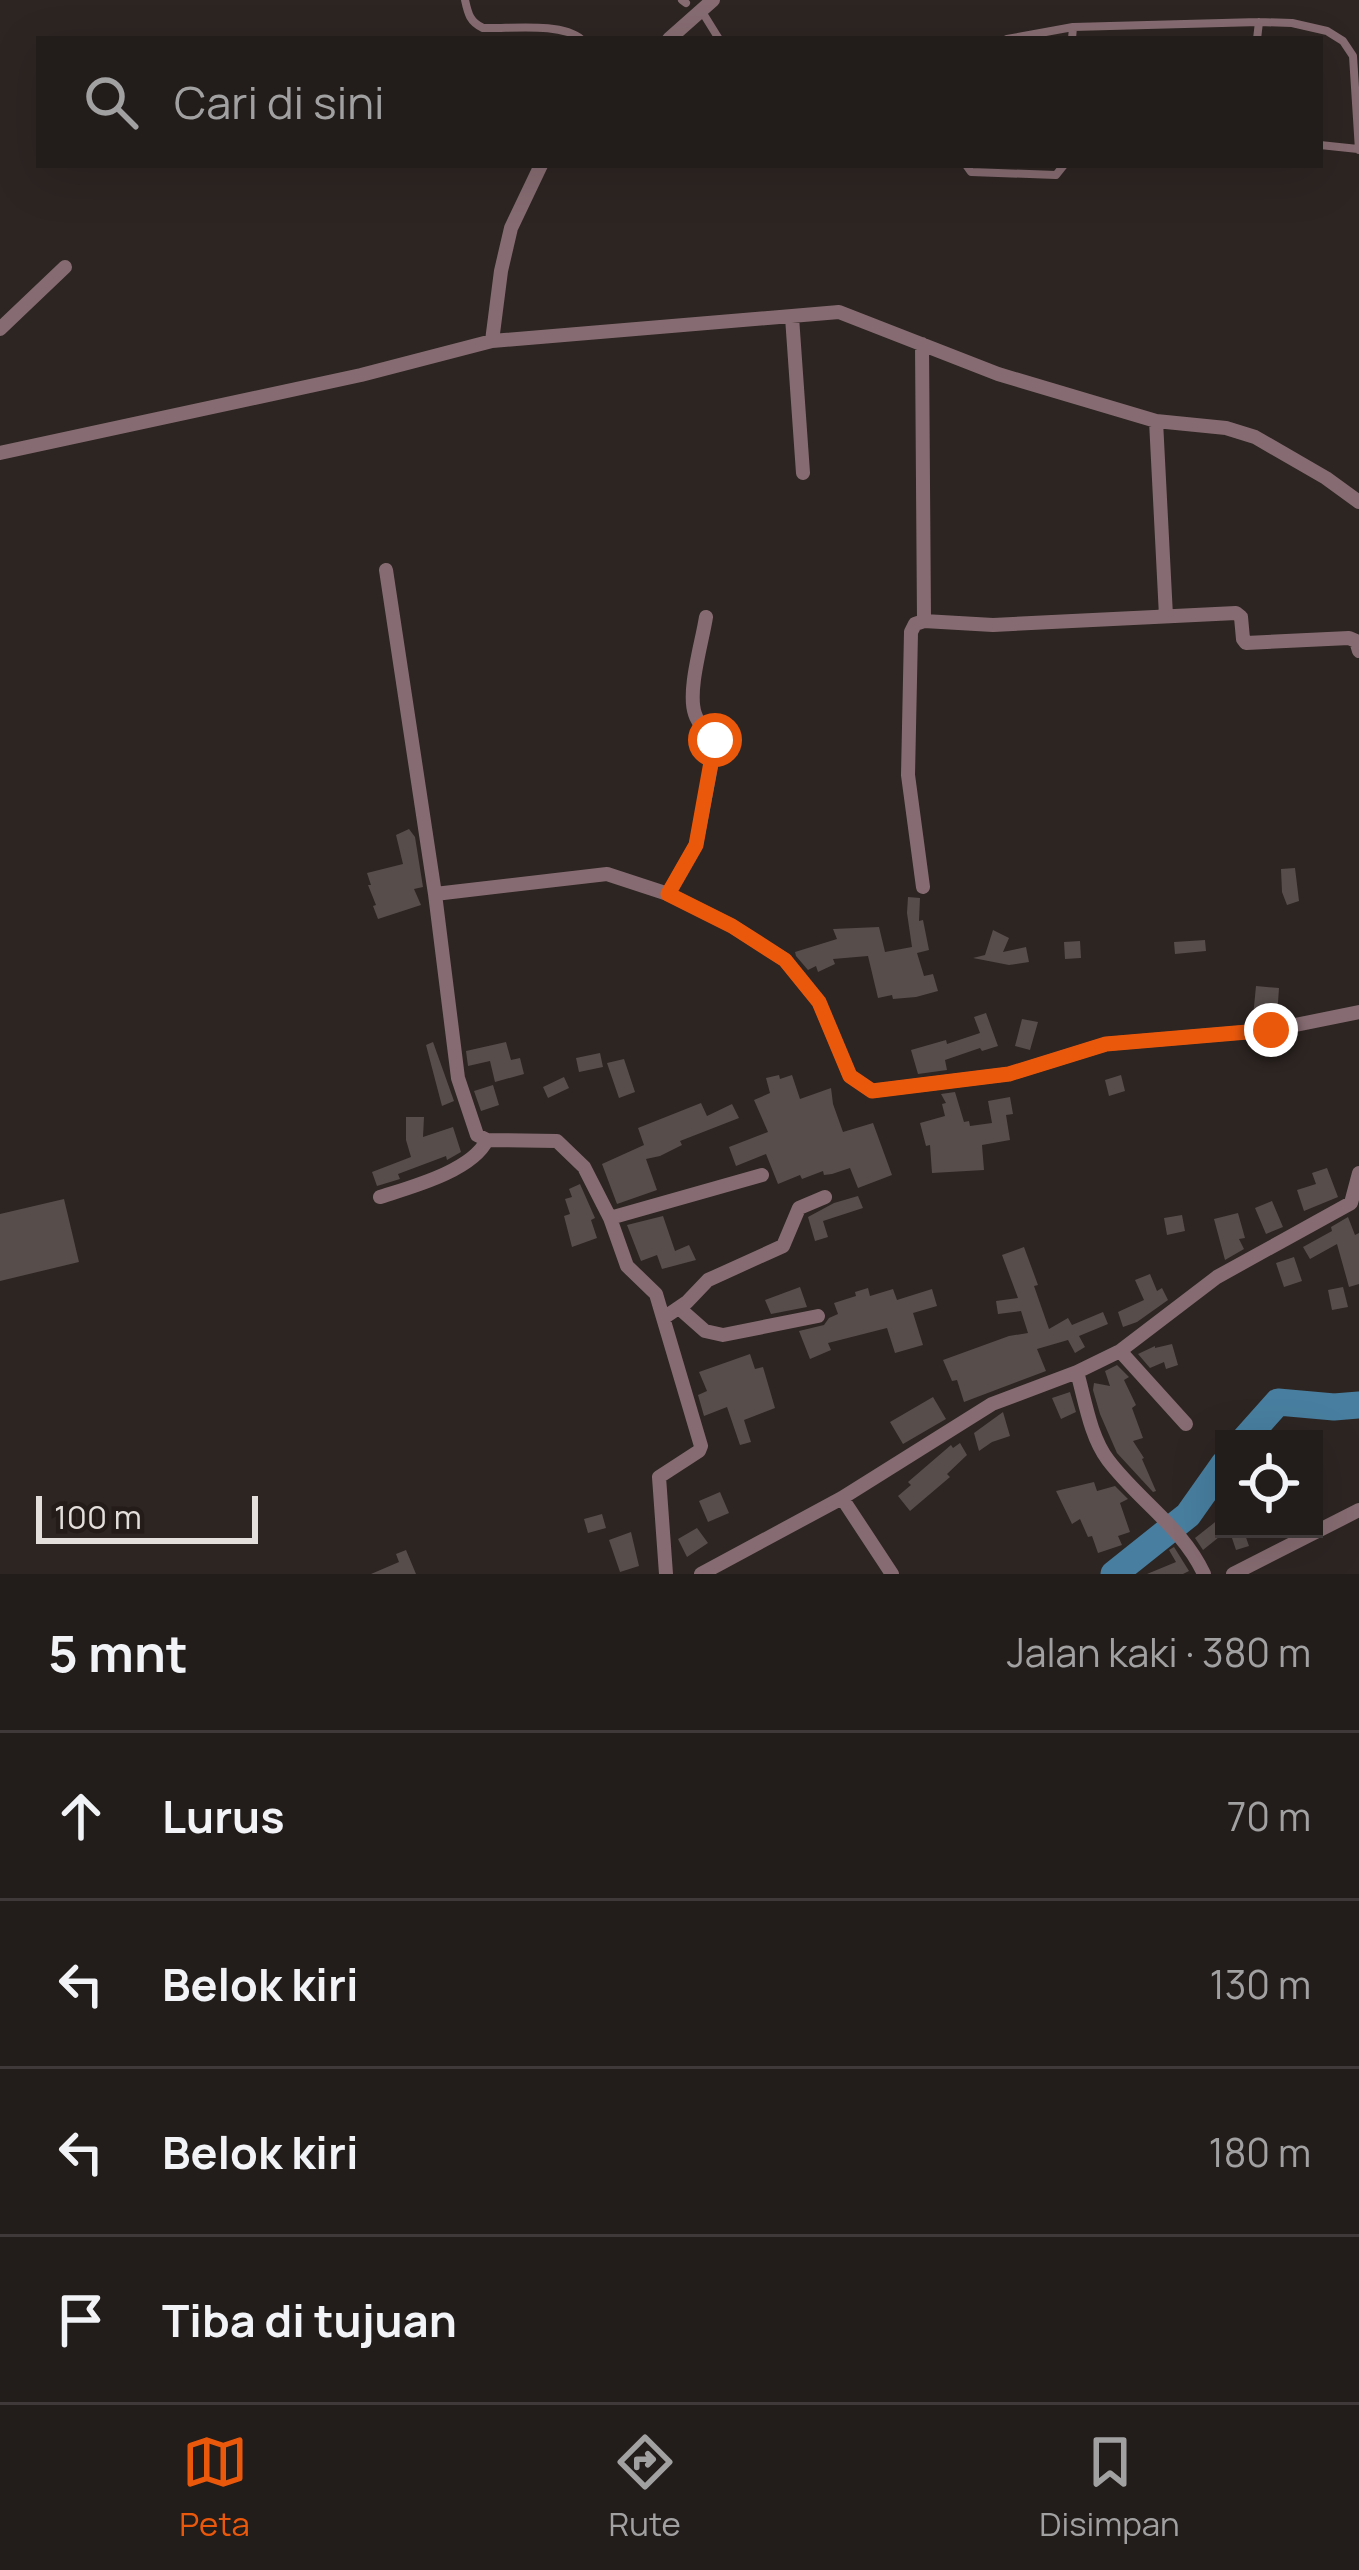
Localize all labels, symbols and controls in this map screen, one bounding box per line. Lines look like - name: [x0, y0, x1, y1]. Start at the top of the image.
- search box: [36, 36, 1323, 168]
- icon: search: [78, 69, 144, 135]
- text: Cari di sini: [174, 71, 384, 133]
- route start: [688, 713, 742, 767]
- route end: [1244, 1003, 1298, 1057]
- map controls: [1215, 1430, 1323, 1538]
- button: locate: [1215, 1430, 1323, 1538]
- scale bar: [36, 1490, 258, 1543]
- text: 100 m: [54, 1494, 142, 1539]
- text: 5 mnt: [48, 1618, 188, 1687]
- text: Jalan kaki · 380 m: [1007, 1625, 1311, 1679]
- icon: ahead: [48, 1783, 114, 1849]
- text: Lurus: [162, 1785, 285, 1847]
- text: 70 m: [1227, 1789, 1311, 1843]
- icon: left: [48, 1951, 114, 2017]
- text: Belok kiri: [162, 1953, 359, 2015]
- text: 130 m: [1210, 1957, 1311, 2011]
- icon: left: [48, 2119, 114, 2185]
- text: Belok kiri: [162, 2121, 359, 2183]
- text: 180 m: [1208, 2125, 1311, 2179]
- icon: arrive: [48, 2287, 114, 2353]
- text: Tiba di tujuan: [162, 2289, 457, 2351]
- tab: Peta: [179, 2429, 250, 2546]
- tab: Rute: [609, 2429, 681, 2546]
- tab: Disimpan: [1039, 2429, 1180, 2546]

